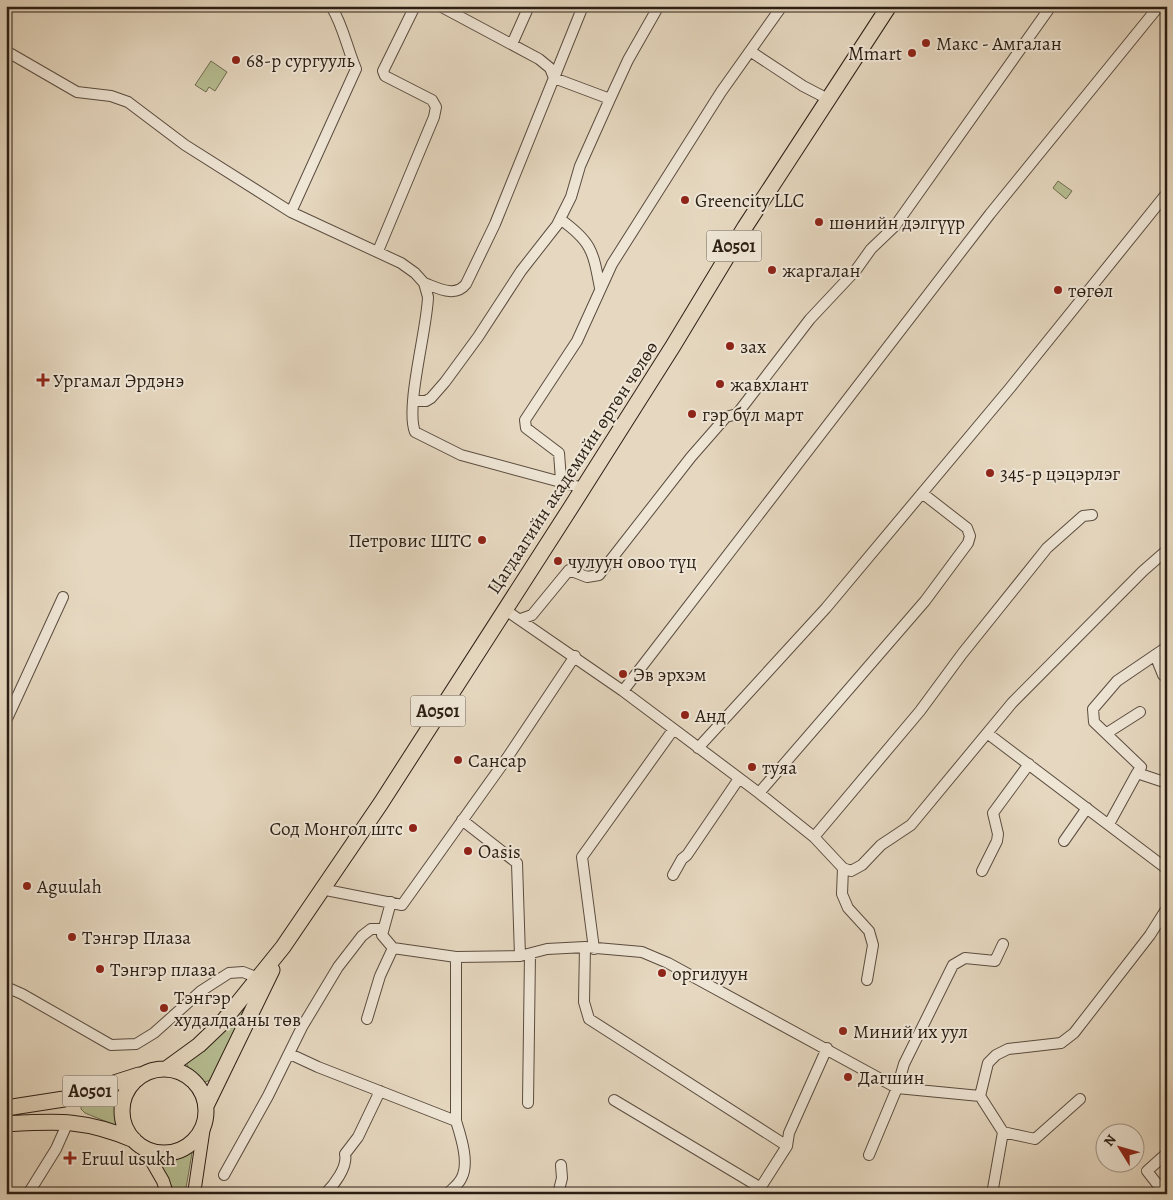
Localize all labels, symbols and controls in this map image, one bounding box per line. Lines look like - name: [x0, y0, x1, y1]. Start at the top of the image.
- place label: Макс - Амгалан: [936, 31, 1062, 57]
- marker: Макс - Амгалан: [920, 37, 932, 49]
- place label: Mmart: [848, 41, 902, 67]
- marker: Mmart: [906, 47, 918, 59]
- place label: 68-р сургууль: [246, 48, 355, 74]
- marker: 68-р сургууль: [230, 54, 242, 66]
- place label: Greencity LLC: [695, 188, 805, 214]
- marker: Greencity LLC: [679, 194, 691, 206]
- place label: шөнийн дэлгүүр: [829, 210, 965, 236]
- marker: шөнийн дэлгүүр: [813, 216, 825, 228]
- road number: A0501: [706, 230, 762, 262]
- place label: жаргалан: [782, 258, 861, 284]
- marker: жаргалан: [766, 264, 778, 276]
- place label: төгөл: [1068, 278, 1113, 304]
- marker: төгөл: [1052, 284, 1064, 296]
- place label: зах: [740, 334, 767, 360]
- street label: Цагдаагийн академийн өргөн чөлөө: [481, 336, 665, 599]
- marker: зах: [724, 340, 736, 352]
- place label: Ургамал Эрдэнэ: [53, 368, 184, 394]
- place label: жавхлант: [730, 372, 809, 398]
- marker: Ургамал Эрдэнэ: [37, 374, 49, 386]
- marker: жавхлант: [714, 378, 726, 390]
- place label: гэр бүл март: [702, 402, 804, 428]
- marker: гэр бүл март: [686, 408, 698, 420]
- place label: 345-р цэцэрлэг: [1000, 461, 1120, 487]
- marker: 345-р цэцэрлэг: [984, 467, 996, 479]
- place label: Петровис ШТС: [348, 528, 472, 554]
- marker: Петровис ШТС: [476, 534, 488, 546]
- place label: чулуун овоо түц: [568, 549, 696, 575]
- marker: чулуун овоо түц: [552, 555, 564, 567]
- place label: Эв эрхэм: [633, 662, 707, 688]
- marker: Эв эрхэм: [617, 668, 629, 680]
- road number: A0501: [410, 696, 466, 726]
- place label: Анд: [694, 703, 726, 729]
- marker: Анд: [679, 709, 691, 721]
- place label: Сансар: [468, 748, 527, 774]
- marker: Сансар: [452, 754, 464, 766]
- place label: туяа: [762, 755, 797, 781]
- marker: туяа: [746, 761, 758, 773]
- place label: Сод Монгол штс: [269, 816, 403, 842]
- marker: Сод Монгол штс: [407, 822, 419, 834]
- place label: Oasis: [478, 839, 521, 865]
- marker: Oasis: [462, 845, 474, 857]
- place label: Aguulah: [36, 874, 102, 900]
- marker: Aguulah: [21, 880, 33, 892]
- place label: Тэнгэр Плаза: [82, 925, 191, 951]
- marker: Тэнгэр Плаза: [66, 931, 78, 943]
- place label: Тэнгэр плаза: [110, 957, 217, 983]
- place label: оргилуун: [672, 961, 748, 987]
- marker: Тэнгэр плаза: [94, 963, 106, 975]
- marker: оргилуун: [656, 967, 668, 979]
- place label: Тэнгэр худалдааны төв: [174, 985, 301, 1033]
- marker: Тэнгэр худалдааны төв: [158, 1002, 170, 1014]
- place label: Миний их уул: [853, 1019, 968, 1045]
- marker: Миний их уул: [837, 1025, 849, 1037]
- place label: Дагшин: [858, 1065, 925, 1091]
- marker: Дагшин: [842, 1071, 854, 1083]
- road number: A0501: [62, 1076, 118, 1106]
- north arrow: [1096, 1122, 1146, 1172]
- text: N: [1099, 1131, 1121, 1150]
- place label: Eruul usukh: [81, 1146, 176, 1172]
- marker: Eruul usukh: [63, 1151, 77, 1165]

